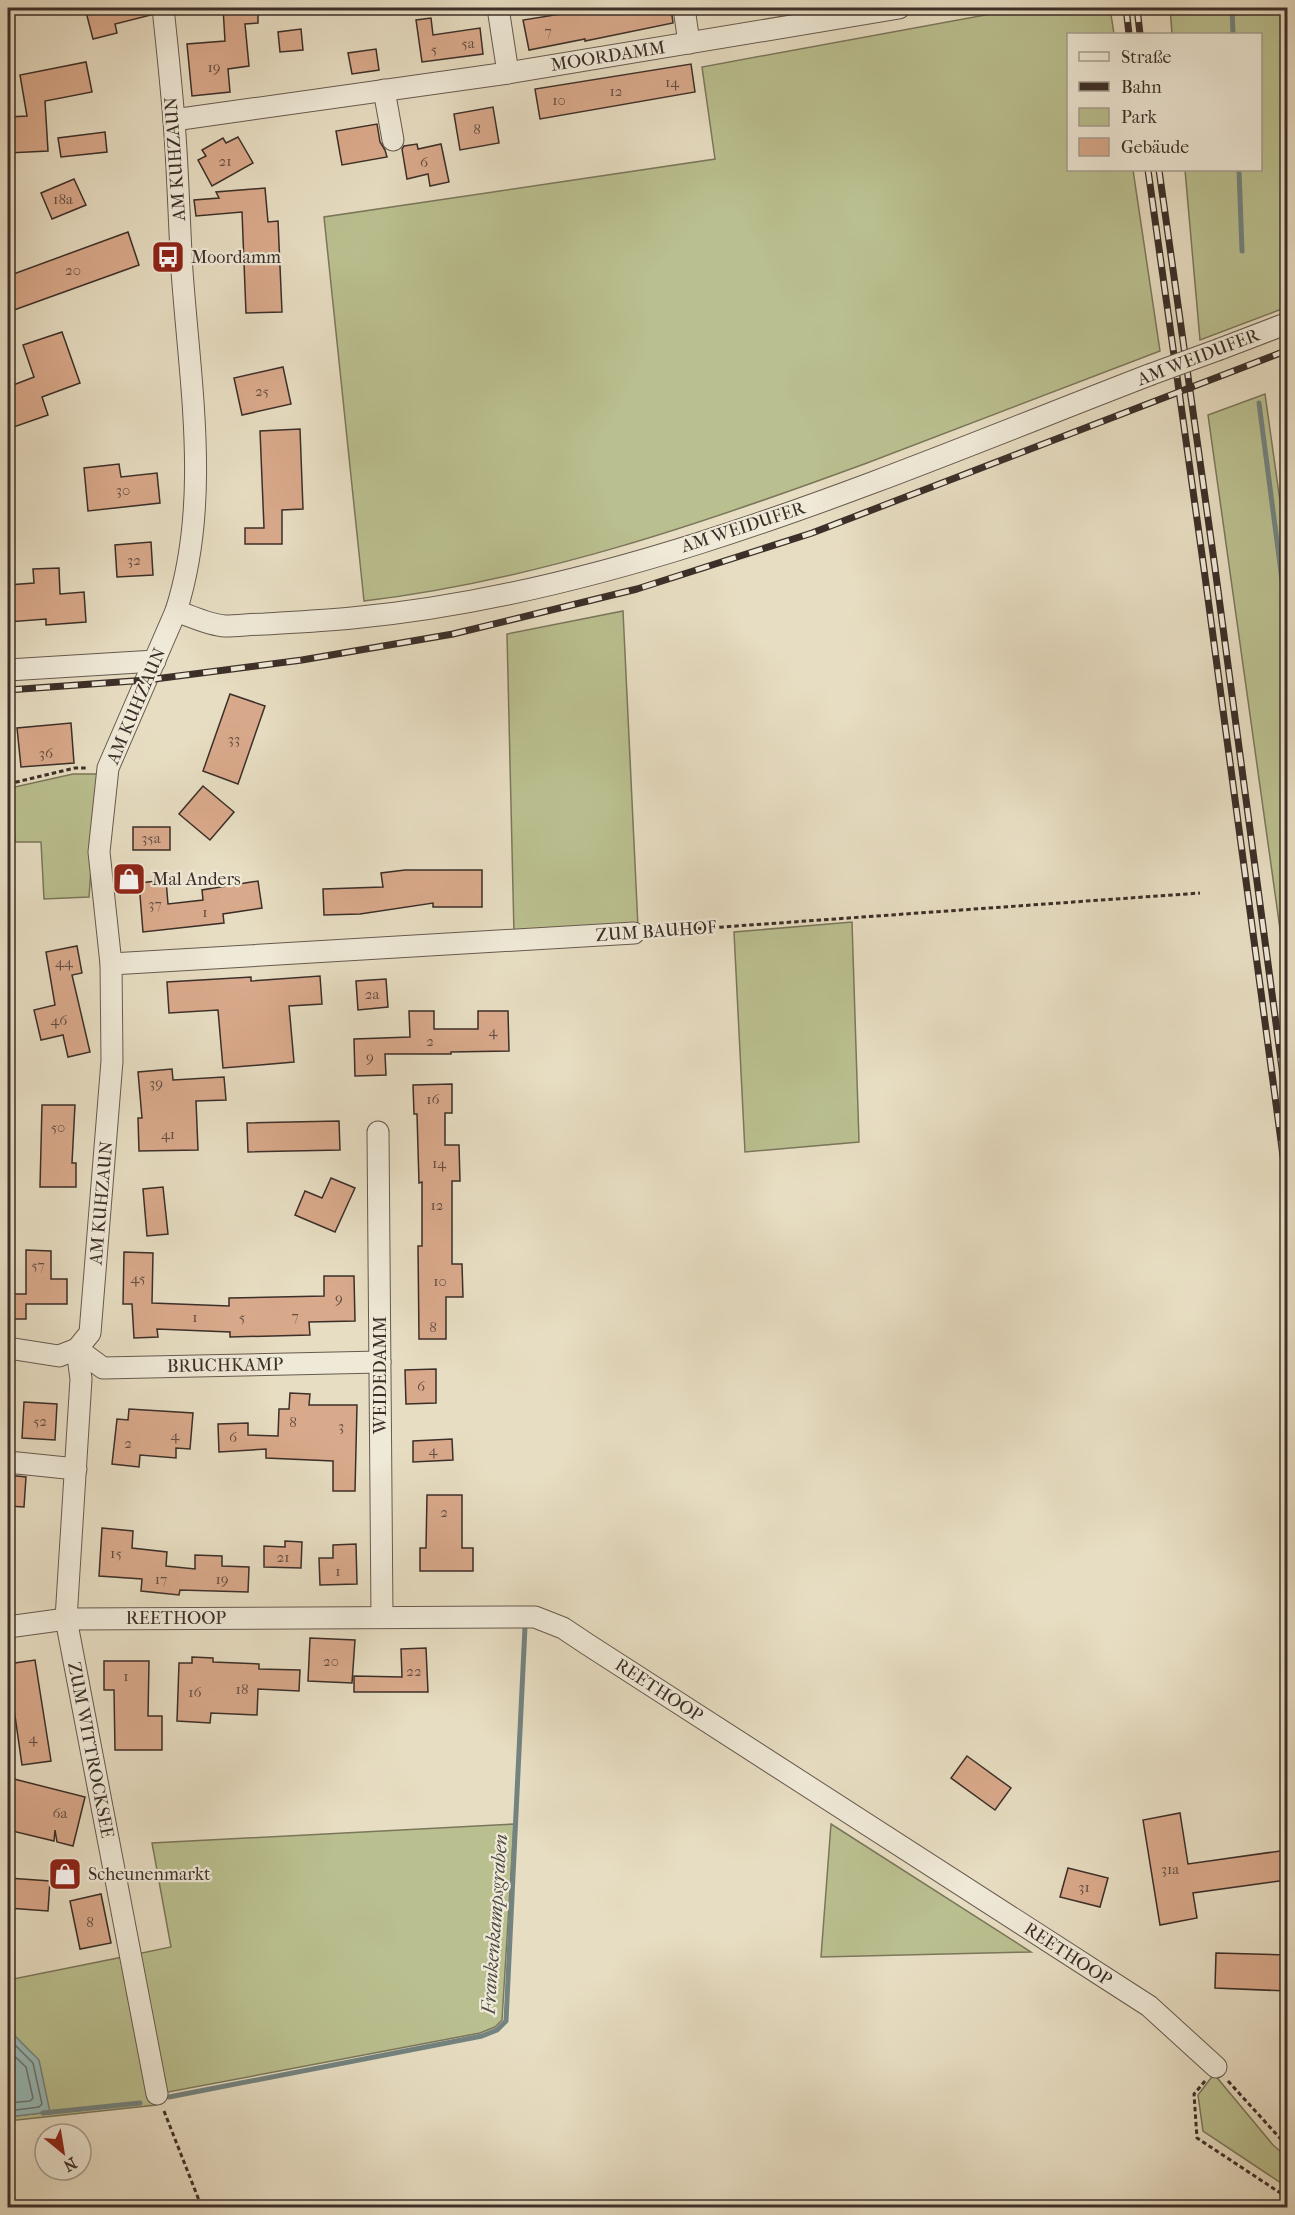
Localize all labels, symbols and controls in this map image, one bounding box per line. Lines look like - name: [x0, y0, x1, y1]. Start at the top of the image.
- house number: 7: [544, 22, 552, 40]
- legend: [1067, 33, 1262, 171]
- house number: 5a: [461, 34, 476, 52]
- street label: MOORDAMM: [549, 37, 667, 76]
- house number: 5: [431, 40, 437, 58]
- text: Straße: [1121, 47, 1172, 68]
- house number: 19: [207, 58, 221, 76]
- house number: 14: [665, 73, 680, 91]
- text: Bahn: [1121, 77, 1162, 98]
- house number: 12: [609, 82, 623, 100]
- house number: 10: [552, 91, 566, 109]
- street label: AM KUHZAUN: [161, 96, 190, 223]
- text: Park: [1121, 107, 1158, 128]
- house number: 8: [473, 120, 481, 138]
- text: Gebäude: [1121, 137, 1189, 158]
- house number: 21: [218, 152, 232, 170]
- house number: 6: [420, 153, 429, 171]
- house number: 18a: [53, 190, 74, 208]
- bus stop icon: Moordamm: [150, 239, 186, 275]
- place label: Moordamm: [191, 247, 281, 268]
- house number: 20: [65, 261, 81, 279]
- street label: AM WEIDUFER: [1133, 324, 1263, 391]
- house number: 25: [255, 382, 269, 400]
- house number: 30: [116, 481, 130, 499]
- street label: AM WEIDUFER: [678, 497, 809, 558]
- house number: 32: [127, 551, 141, 569]
- street label: AM KUHZAUN: [102, 645, 170, 768]
- house number: 33: [228, 730, 240, 748]
- house number: 36: [39, 744, 54, 762]
- house number: 35a: [141, 829, 162, 847]
- shop icon: Mal Anders: [111, 861, 147, 897]
- place label: Mal Anders: [152, 869, 241, 890]
- house number: 37: [148, 895, 162, 913]
- house number: 1: [202, 903, 208, 921]
- street label: ZUM BAUHOF: [595, 917, 718, 946]
- house number: 44: [55, 953, 74, 971]
- house number: 2a: [365, 985, 380, 1003]
- house number: 46: [51, 1011, 68, 1029]
- house number: 4: [489, 1022, 499, 1040]
- house number: 2: [426, 1032, 434, 1050]
- house number: 9: [366, 1048, 374, 1066]
- house number: 39: [149, 1074, 163, 1092]
- house number: 16: [426, 1090, 441, 1108]
- house number: 50: [51, 1118, 65, 1136]
- house number: 41: [161, 1125, 175, 1143]
- street label: AM KUHZAUN: [86, 1140, 117, 1267]
- house number: 14: [432, 1154, 447, 1172]
- house number: 12: [430, 1196, 444, 1214]
- house number: 57: [31, 1256, 45, 1274]
- house number: 45: [131, 1269, 145, 1287]
- house number: 10: [433, 1272, 447, 1290]
- house number: 9: [335, 1289, 343, 1307]
- house number: 7: [291, 1307, 299, 1325]
- house number: 1: [192, 1308, 198, 1326]
- house number: 5: [239, 1308, 245, 1326]
- street label: WEIDEDAMM: [370, 1316, 391, 1435]
- house number: 8: [429, 1318, 437, 1336]
- street label: BRUCHKAMP: [167, 1354, 283, 1377]
- house number: 6: [417, 1377, 426, 1395]
- house number: 52: [33, 1412, 47, 1430]
- house number: 8: [289, 1413, 297, 1431]
- house number: 3: [338, 1417, 344, 1435]
- house number: 4: [171, 1426, 181, 1444]
- house number: 6: [229, 1428, 238, 1446]
- house number: 2: [124, 1434, 132, 1452]
- house number: 4: [429, 1441, 439, 1459]
- house number: 2: [440, 1503, 448, 1521]
- house number: 15: [110, 1544, 122, 1562]
- house number: 21: [276, 1548, 290, 1566]
- house number: 1: [335, 1562, 341, 1580]
- house number: 17: [155, 1570, 167, 1588]
- house number: 19: [215, 1570, 229, 1588]
- street label: REETHOOP: [126, 1608, 226, 1629]
- house number: 20: [323, 1652, 339, 1670]
- street label: REETHOOP: [611, 1654, 707, 1727]
- street label: ZUM WITTROCKSEE: [63, 1660, 118, 1840]
- house number: 22: [406, 1662, 422, 1680]
- house number: 1: [123, 1667, 129, 1685]
- house number: 18: [236, 1680, 248, 1698]
- house number: 16: [188, 1683, 203, 1701]
- house number: 4: [29, 1729, 39, 1747]
- house number: 6a: [52, 1804, 69, 1822]
- water label: Frankenkampsgraben: [477, 1833, 512, 2016]
- shop icon: Scheunenmarkt: [47, 1856, 83, 1892]
- house number: 31a: [1161, 1860, 1180, 1878]
- place label: Scheunenmarkt: [88, 1864, 211, 1885]
- house number: 31: [1078, 1878, 1090, 1896]
- house number: 8: [86, 1913, 94, 1931]
- street label: REETHOOP: [1020, 1918, 1116, 1991]
- north arrow: [33, 2122, 93, 2182]
- text: N: [59, 2153, 80, 2176]

